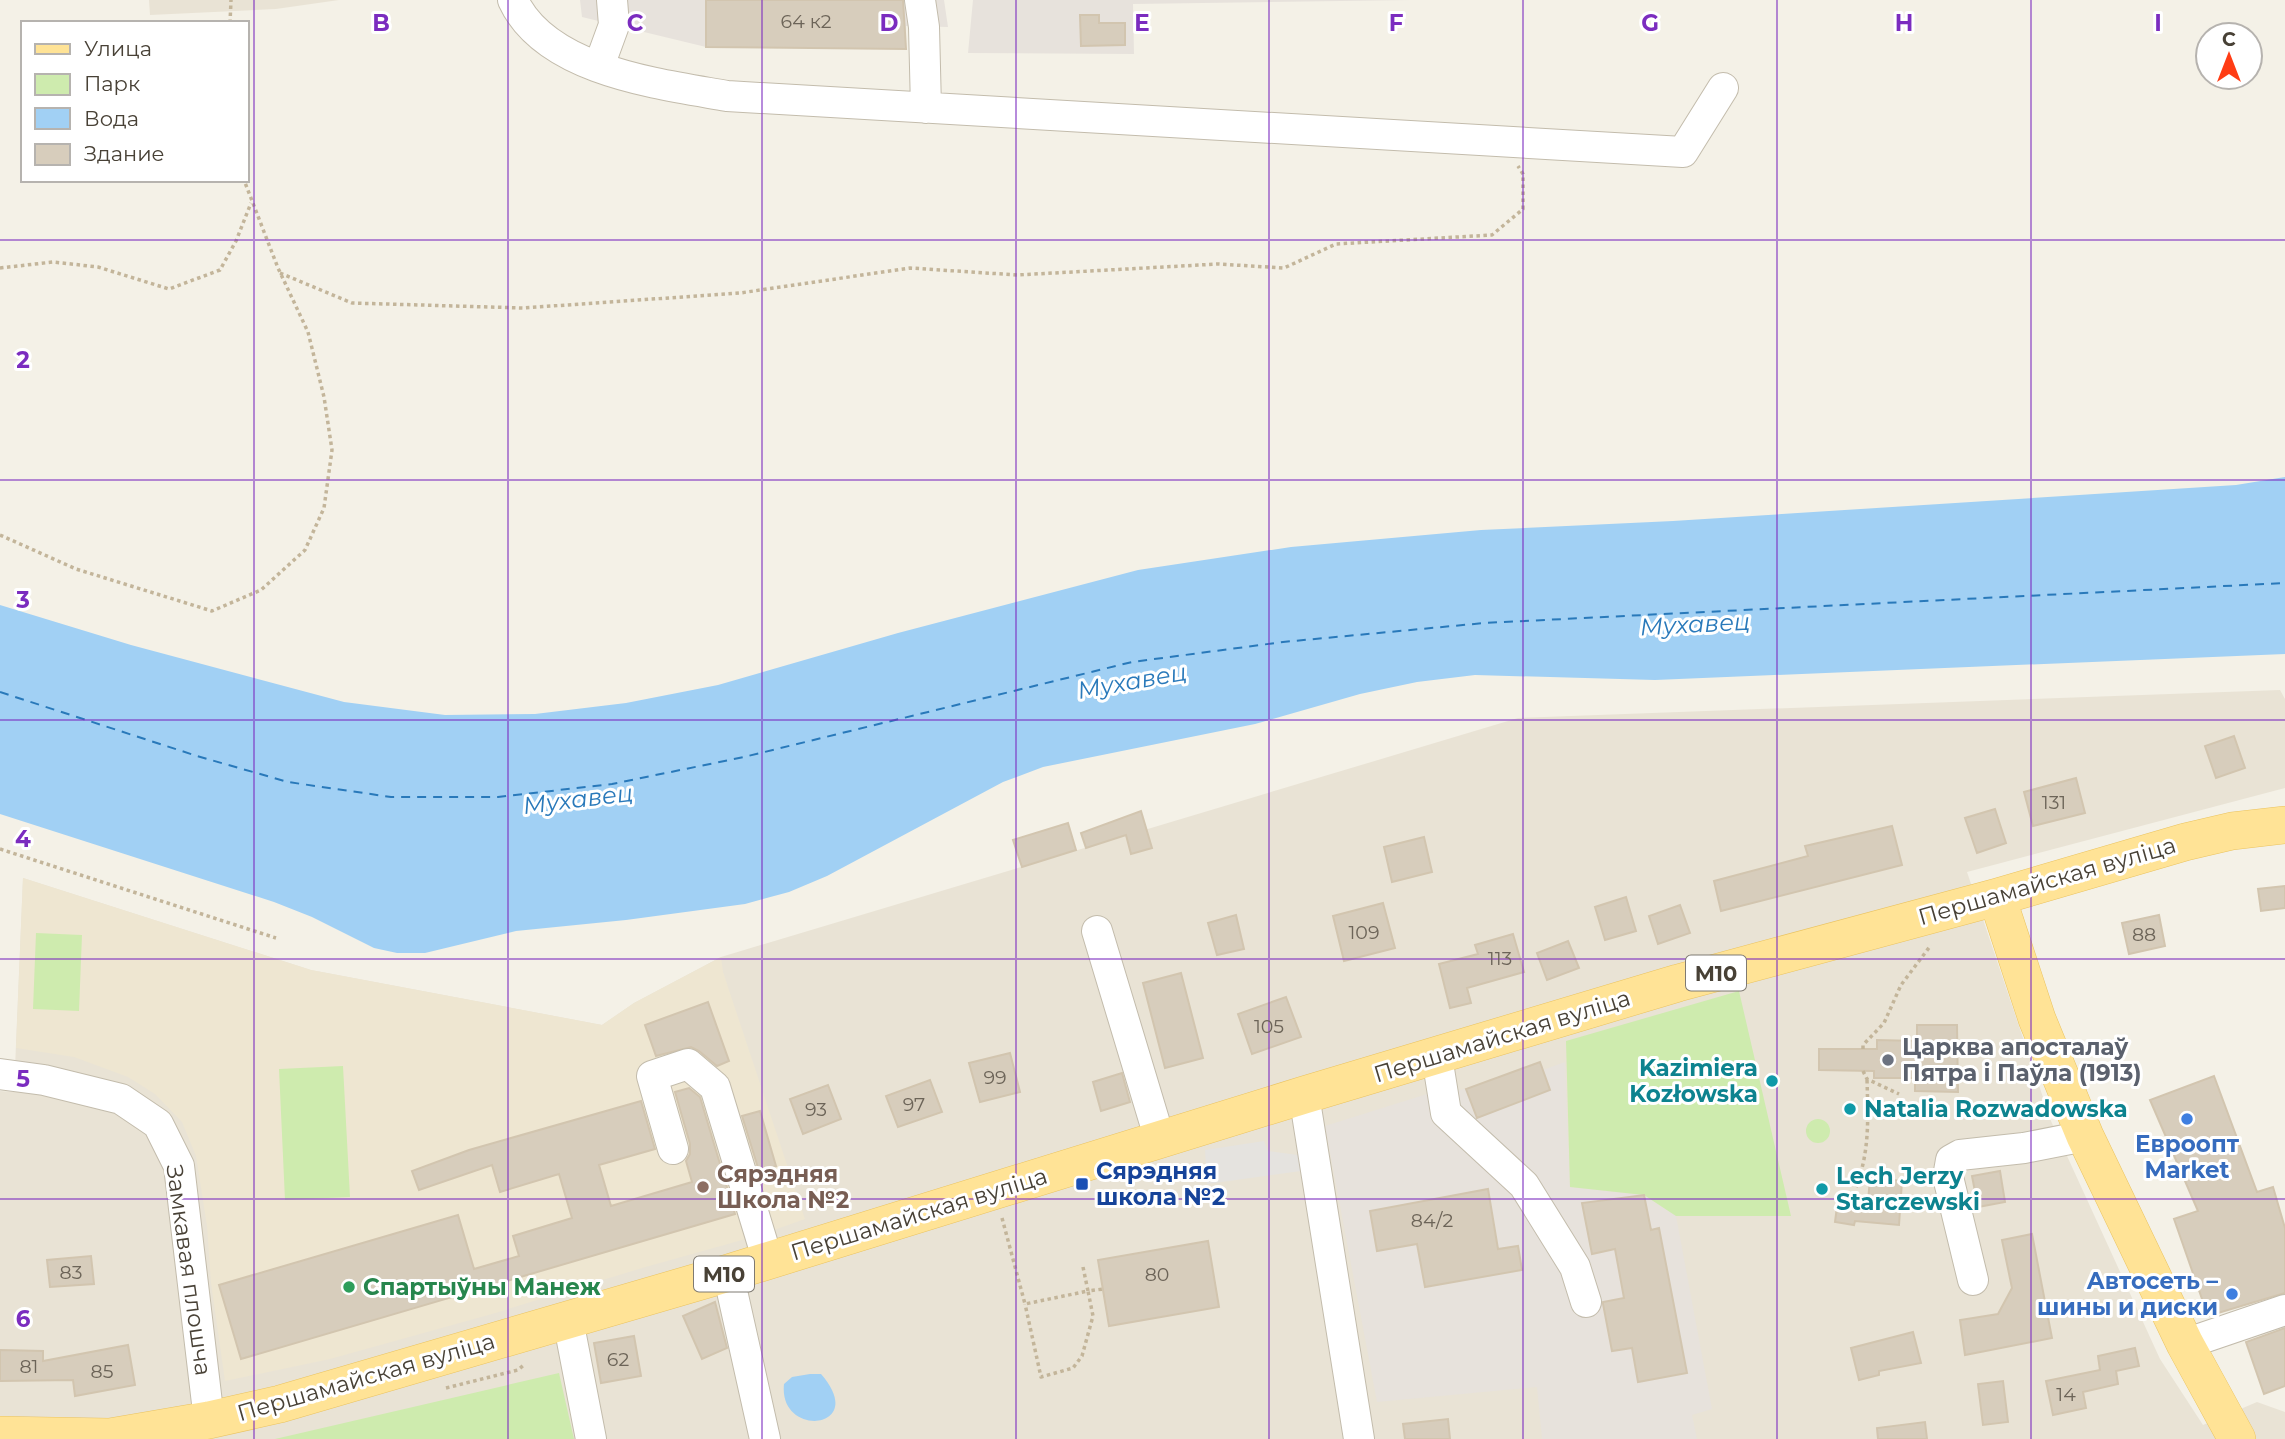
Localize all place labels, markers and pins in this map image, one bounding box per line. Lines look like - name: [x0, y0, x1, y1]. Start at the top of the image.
- place label: Царква апосталаў Пятра і Паўла (1913): [1902, 1033, 2142, 1087]
- marker: Царква апосталаў Пятра і Паўла (1913): [1880, 1052, 1896, 1068]
- place label: Kazimiera Kozłowska: [1629, 1054, 1758, 1108]
- marker: Kazimiera Kozłowska: [1764, 1073, 1780, 1089]
- place label: Natalia Rozwadowska: [1864, 1095, 2128, 1123]
- marker: Natalia Rozwadowska: [1842, 1101, 1858, 1117]
- marker: Евроопт Market: [2179, 1111, 2195, 1127]
- place label: Евроопт Market: [2135, 1130, 2240, 1184]
- place label: Сярэдняя школа №2: [1096, 1157, 1225, 1211]
- place label: Сярэдняя Школа №2: [717, 1160, 849, 1214]
- place label: Lech Jerzy Starczewski: [1836, 1162, 1980, 1216]
- marker: Сярэдняя школа №2: [1074, 1176, 1090, 1192]
- marker: Сярэдняя Школа №2: [695, 1179, 711, 1195]
- marker: Lech Jerzy Starczewski: [1814, 1181, 1830, 1197]
- place label: Автосеть – шины и диски: [2037, 1267, 2218, 1321]
- place label: Спартыўны Манеж: [363, 1273, 601, 1301]
- marker: Спартыўны Манеж: [341, 1279, 357, 1295]
- marker: Автосеть – шины и диски: [2224, 1286, 2240, 1302]

